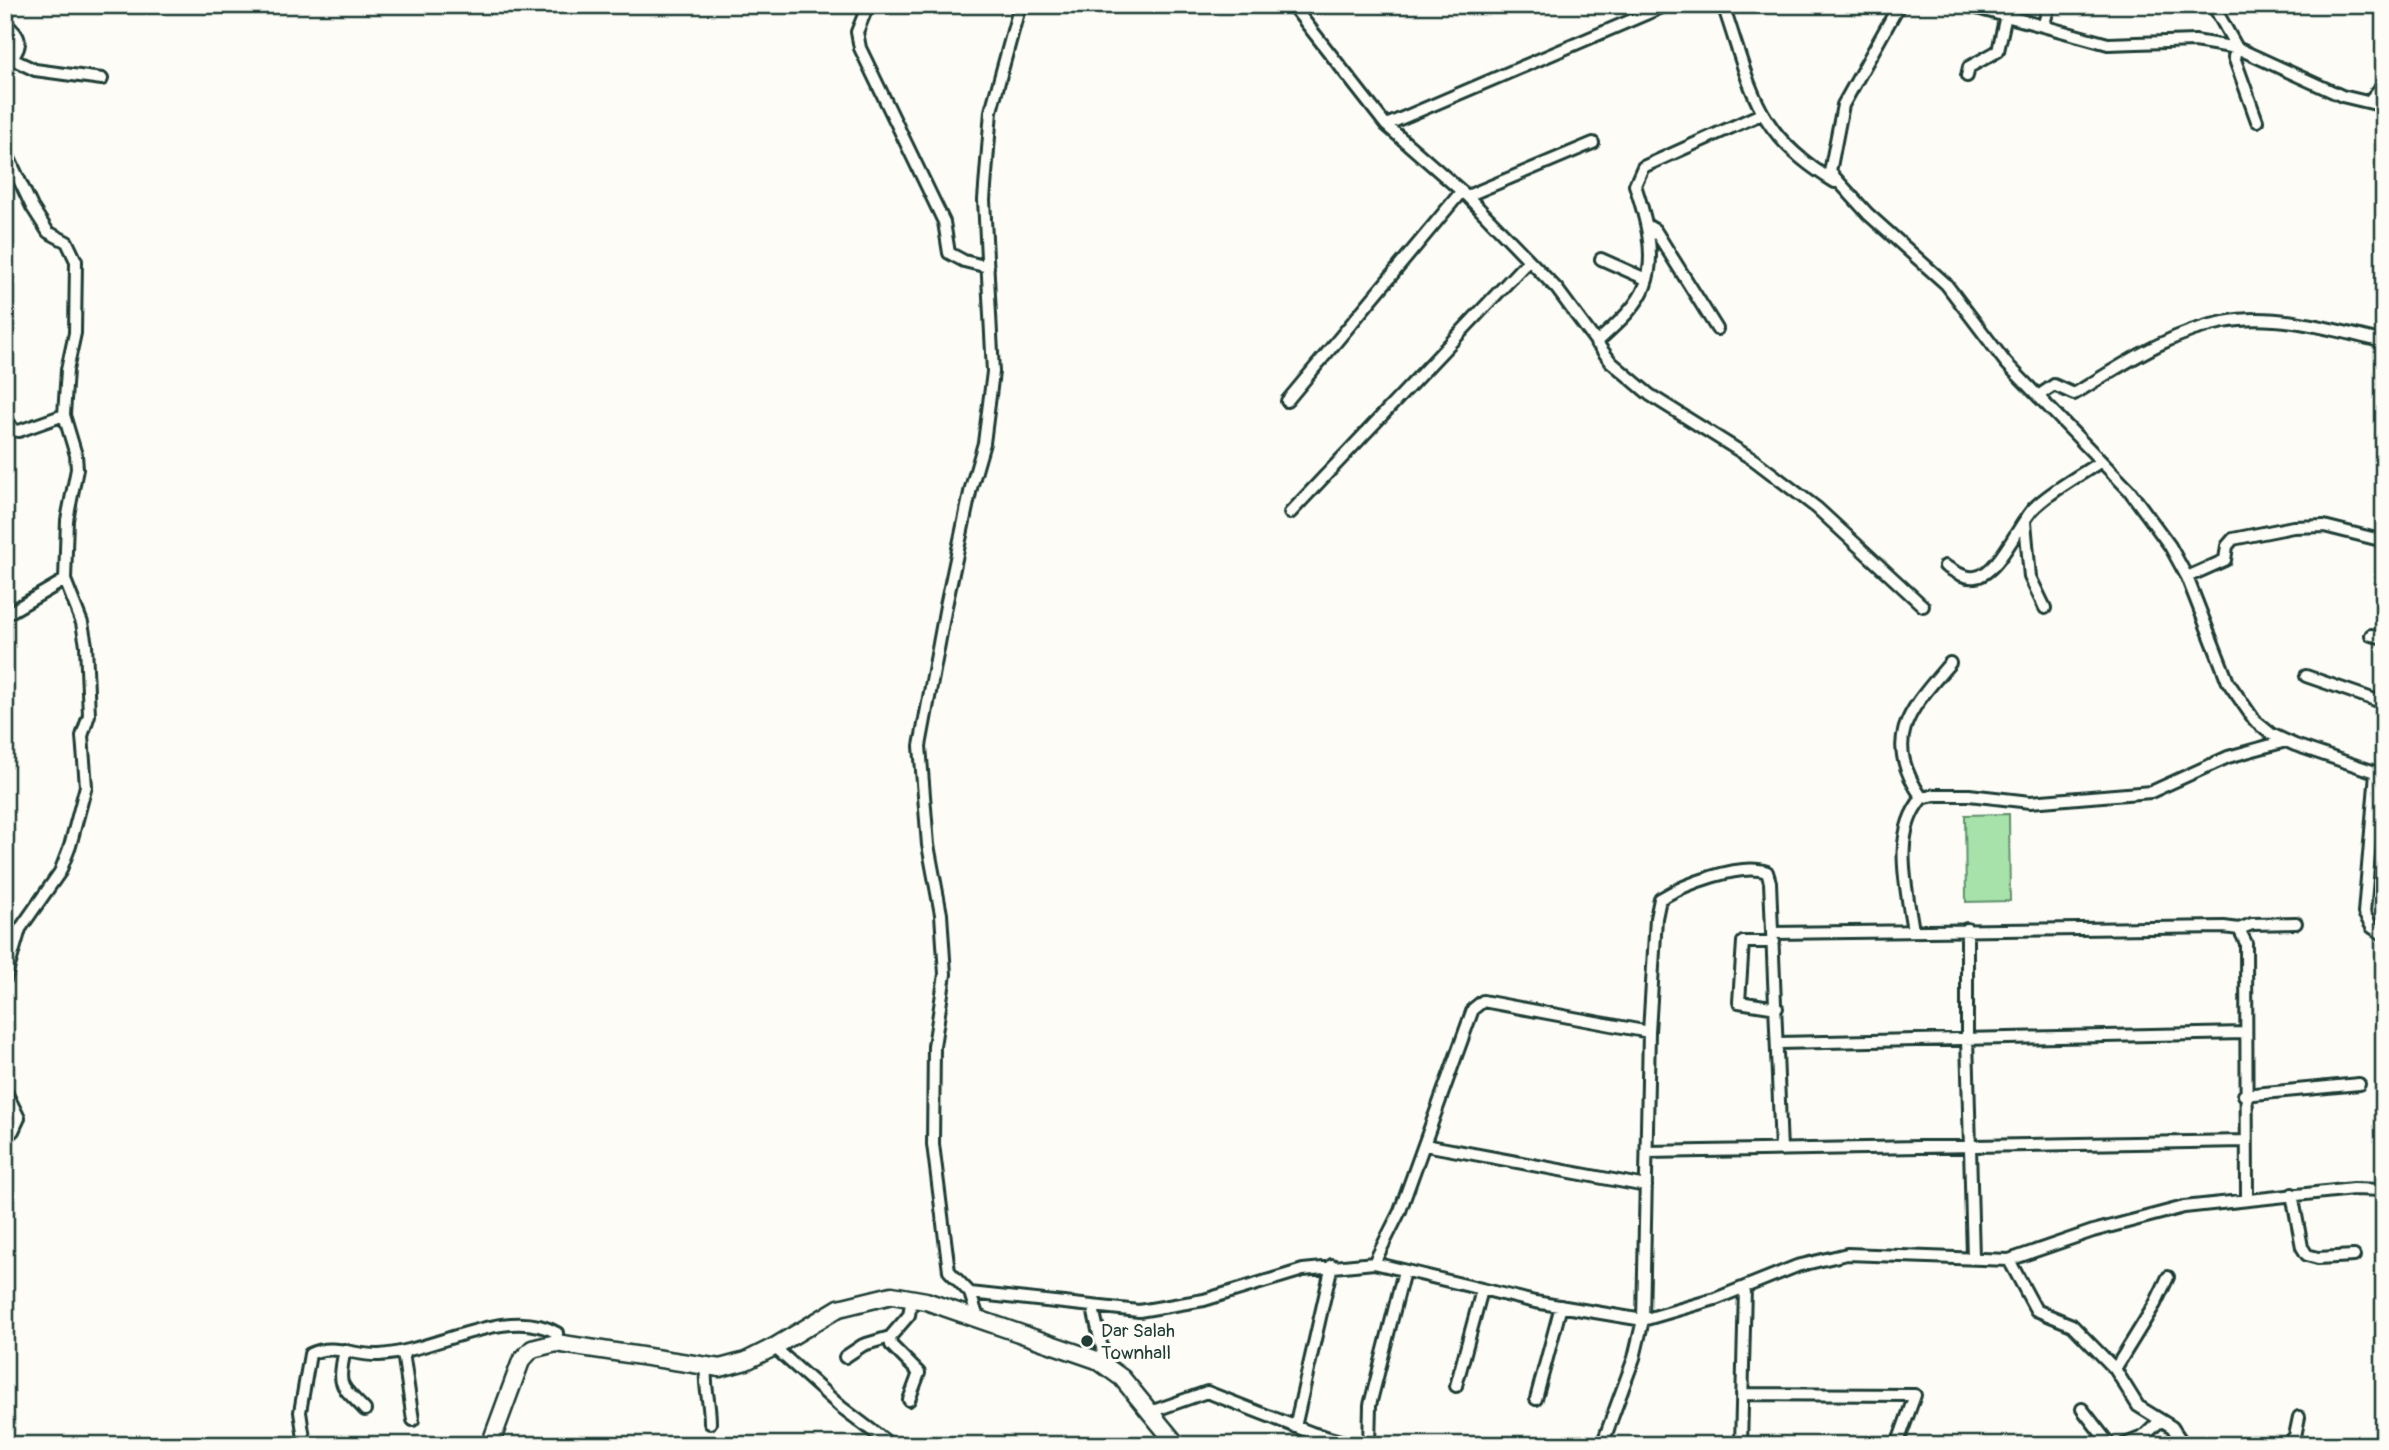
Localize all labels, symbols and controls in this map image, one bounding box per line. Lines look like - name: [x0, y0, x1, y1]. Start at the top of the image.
- place label: Dar Salah Townhall: [1101, 1319, 1175, 1365]
- marker: Dar Salah Townhall: [1079, 1333, 1095, 1349]

